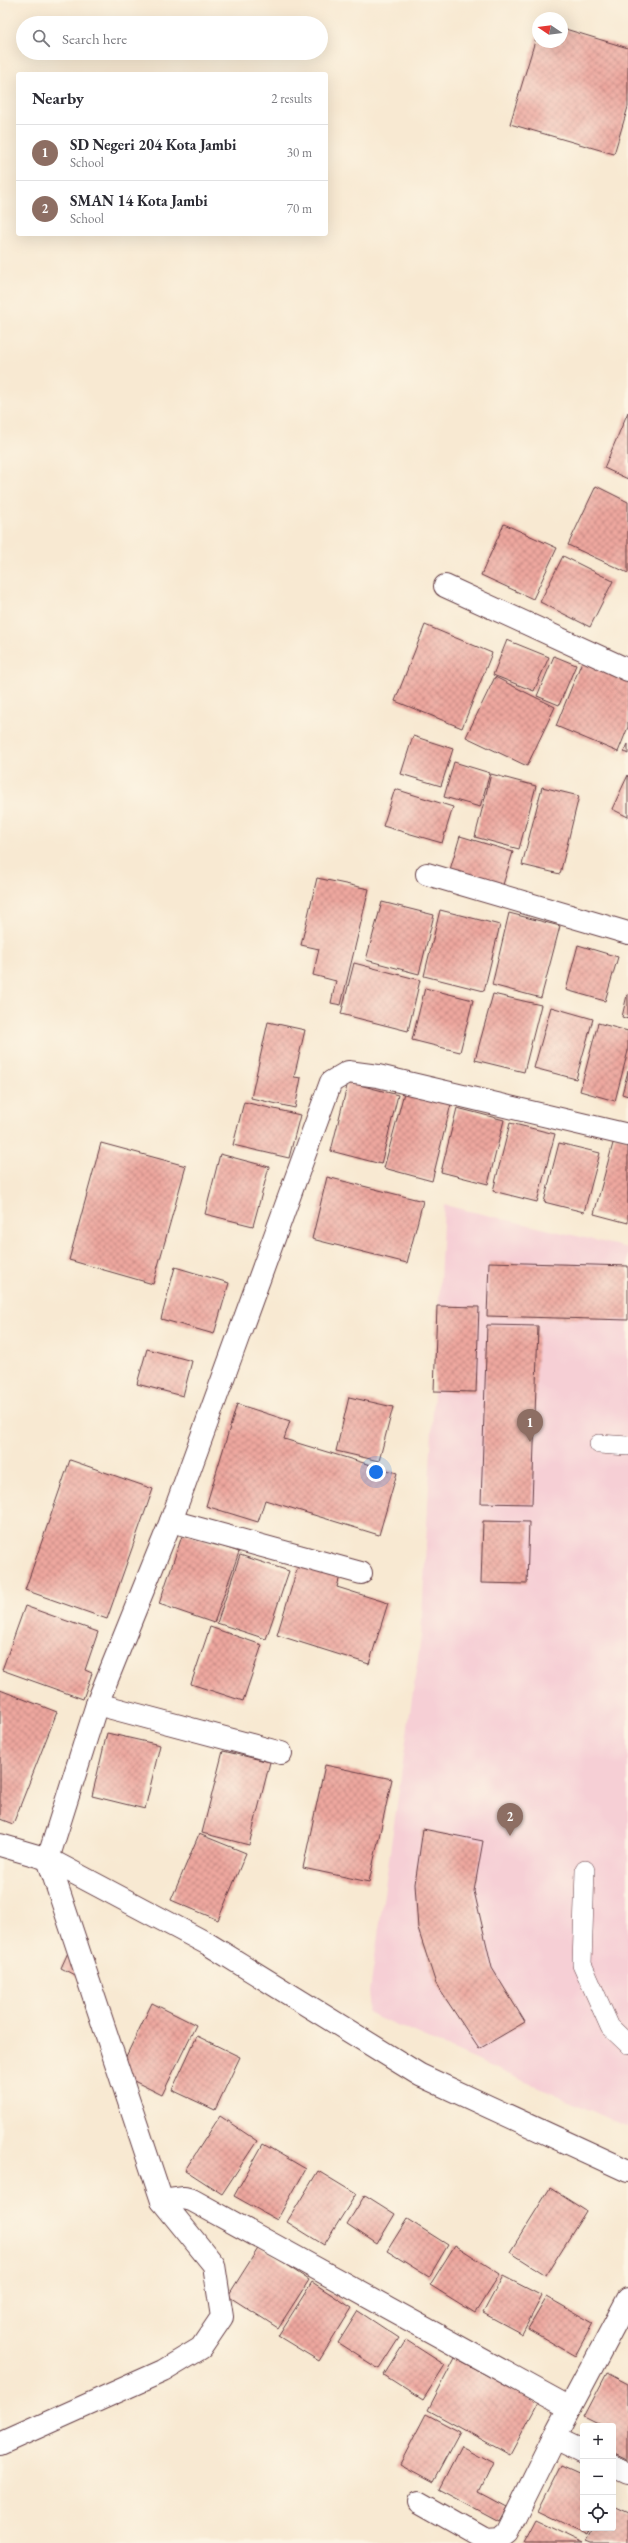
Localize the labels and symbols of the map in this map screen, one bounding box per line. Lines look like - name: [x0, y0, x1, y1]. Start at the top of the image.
- north arrow: [532, 12, 568, 48]
- pin: 1: [517, 1409, 543, 1442]
- your location: [366, 1462, 386, 1482]
- pin: 2: [497, 1803, 523, 1836]

